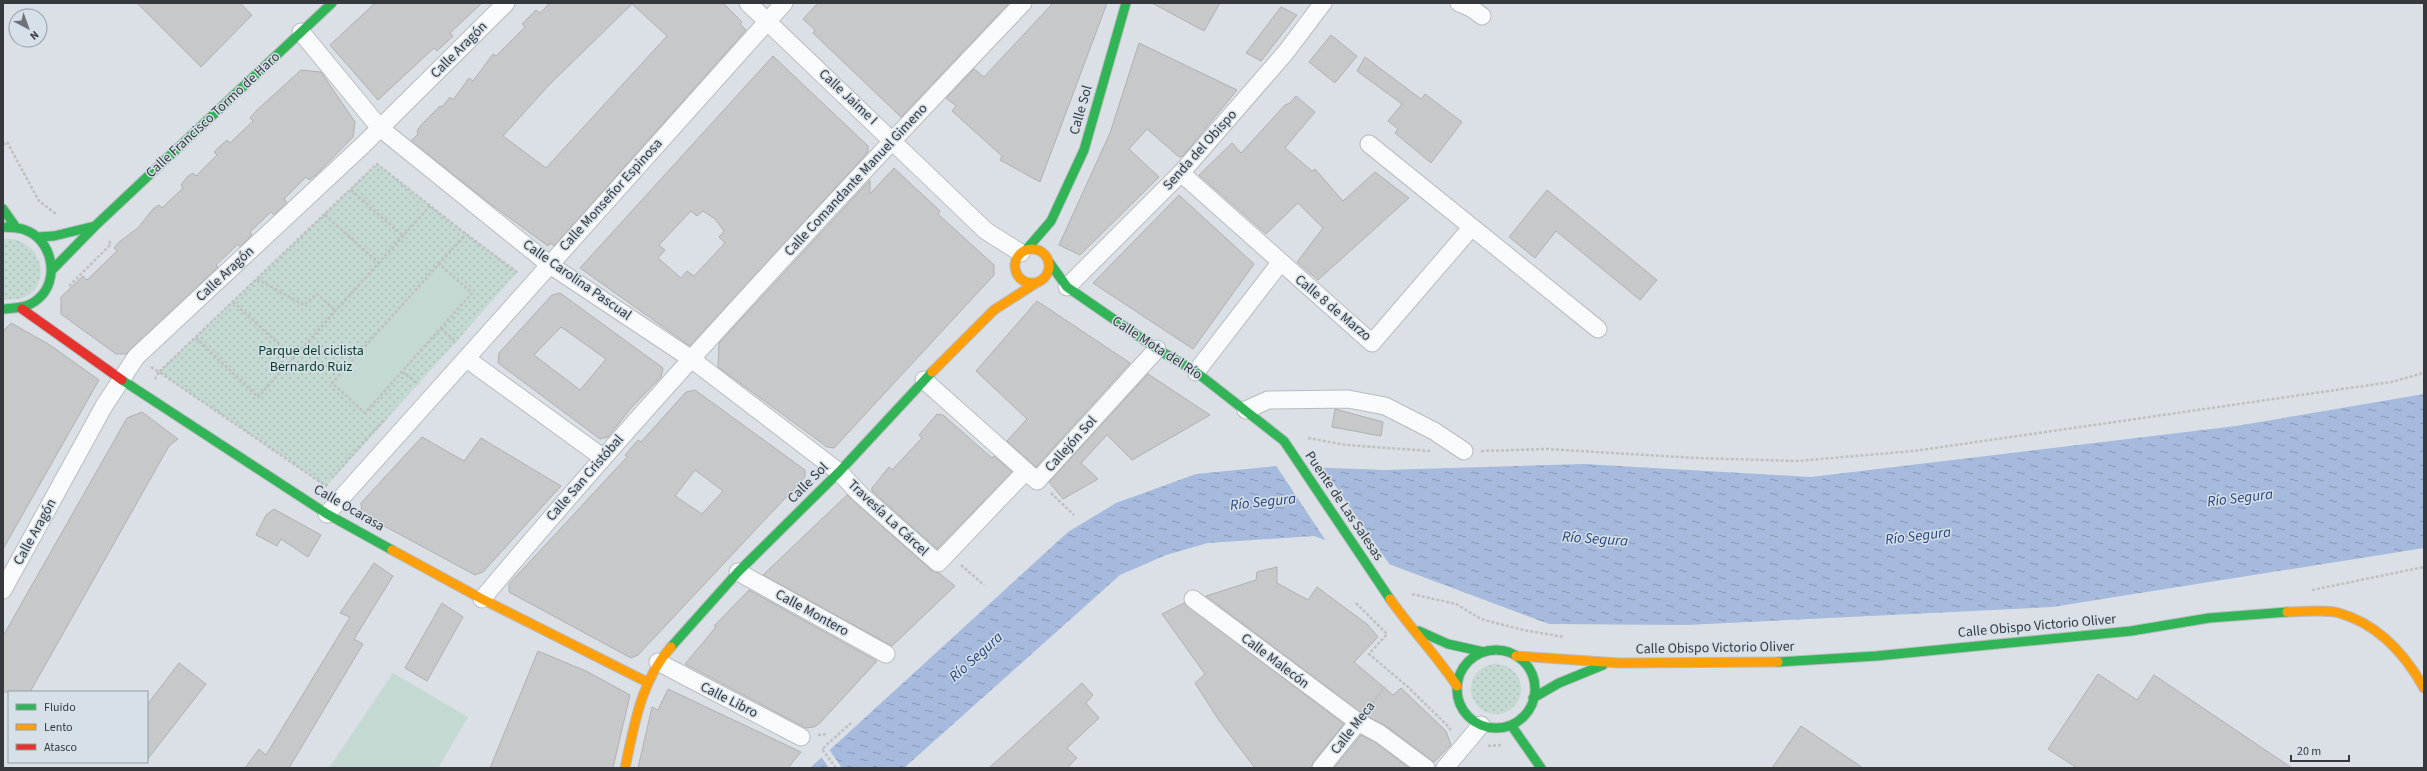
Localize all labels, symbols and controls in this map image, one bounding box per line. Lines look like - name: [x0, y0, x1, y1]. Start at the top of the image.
- north arrow: [8, 8, 48, 48]
- street label: Calle Aragón: [426, 17, 492, 83]
- text: N: [27, 27, 42, 43]
- street label: Calle Francisco Tormo de Haro: [141, 47, 285, 183]
- street label: Calle Jaime I: [814, 64, 882, 130]
- street label: Calle Sol: [1064, 83, 1098, 137]
- street label: Calle Comandante Manuel Gimeno: [780, 99, 932, 261]
- street label: Senda del Obispo: [1158, 105, 1242, 195]
- street label: Calle Monseñor Espinosa: [555, 134, 667, 256]
- street label: Calle Carolina Pascual: [519, 235, 636, 325]
- street label: Calle Aragón: [191, 242, 259, 306]
- street label: Calle 8 de Marzo: [1290, 270, 1376, 346]
- street label: Calle Mota del Río: [1108, 311, 1206, 385]
- park label: Parque del ciclista Bernardo Ruiz: [258, 341, 364, 377]
- street label: Callejón Sol: [1040, 411, 1102, 476]
- street label: Calle San Cristóbal: [542, 430, 629, 526]
- street label: Puente de Las Salesas: [1300, 447, 1388, 565]
- street label: Calle Sol: [783, 458, 833, 508]
- street label: Travesía La Cárcel: [843, 475, 933, 561]
- street label: Calle Ocarasa: [310, 480, 388, 536]
- water label: Río Segura: [2206, 484, 2274, 512]
- water label: Río Segura: [1229, 488, 1297, 516]
- street label: Calle Aragón: [9, 495, 61, 569]
- water label: Río Segura: [1884, 522, 1952, 550]
- water label: Río Segura: [1561, 526, 1629, 552]
- street label: Calle Montero: [772, 585, 852, 641]
- street label: Calle Obispo Victorio Oliver: [1957, 609, 2117, 643]
- water label: Río Segura: [944, 627, 1008, 687]
- street label: Calle Malecón: [1237, 629, 1313, 693]
- street label: Calle Obispo Victorio Oliver: [1635, 637, 1795, 659]
- street label: Calle Libro: [697, 677, 761, 723]
- legend: [8, 691, 148, 763]
- street label: Calle Meca: [1326, 697, 1380, 759]
- text: Fluido: [44, 699, 76, 716]
- text: Lento: [44, 719, 73, 736]
- scale bar: [2291, 737, 2349, 763]
- text: Atasco: [44, 739, 77, 756]
- text: 20 m: [2297, 743, 2321, 760]

